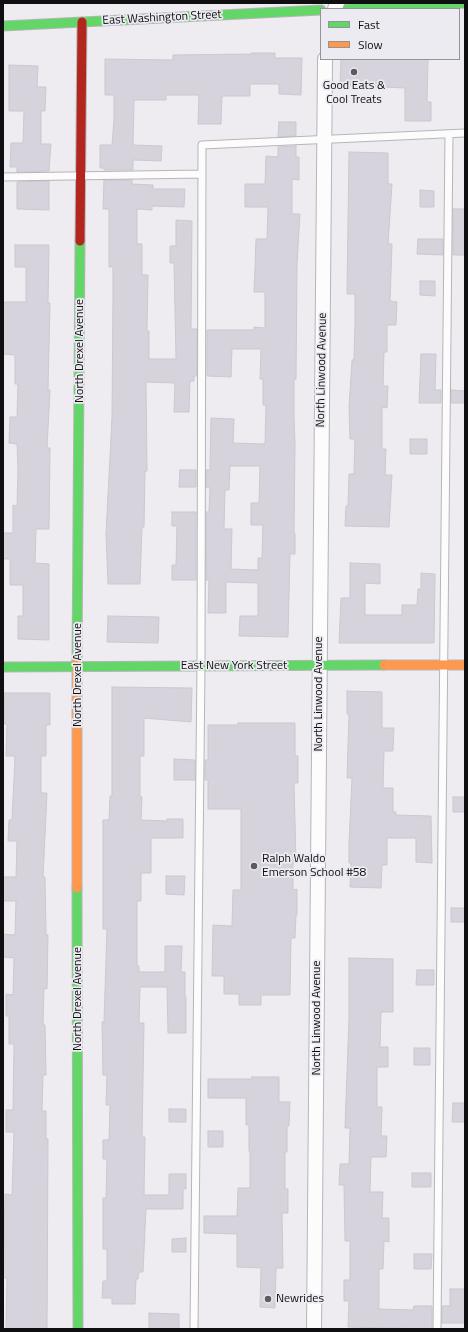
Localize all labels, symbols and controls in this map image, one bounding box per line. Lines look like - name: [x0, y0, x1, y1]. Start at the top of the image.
- street label: East Washington Street: [102, 8, 222, 28]
- legend: [320, 8, 460, 60]
- text: Fast: [358, 15, 380, 34]
- text: Slow: [358, 35, 383, 54]
- marker: Good Eats & Cool Treats: [349, 67, 359, 77]
- place label: Good Eats & Cool Treats: [323, 79, 385, 107]
- street label: North Drexel Avenue: [73, 299, 87, 403]
- street label: North Linwood Avenue: [314, 312, 330, 428]
- street label: North Drexel Avenue: [71, 623, 85, 727]
- street label: North Linwood Avenue: [312, 637, 326, 751]
- street label: East New York Street: [181, 659, 287, 673]
- place label: Ralph Waldo Emerson School #58: [262, 852, 366, 880]
- marker: Ralph Waldo Emerson School #58: [249, 861, 259, 871]
- street label: North Drexel Avenue: [71, 947, 85, 1051]
- street label: North Linwood Avenue: [310, 961, 324, 1075]
- place label: Newrides: [276, 1292, 324, 1306]
- marker: Newrides: [263, 1294, 273, 1304]

